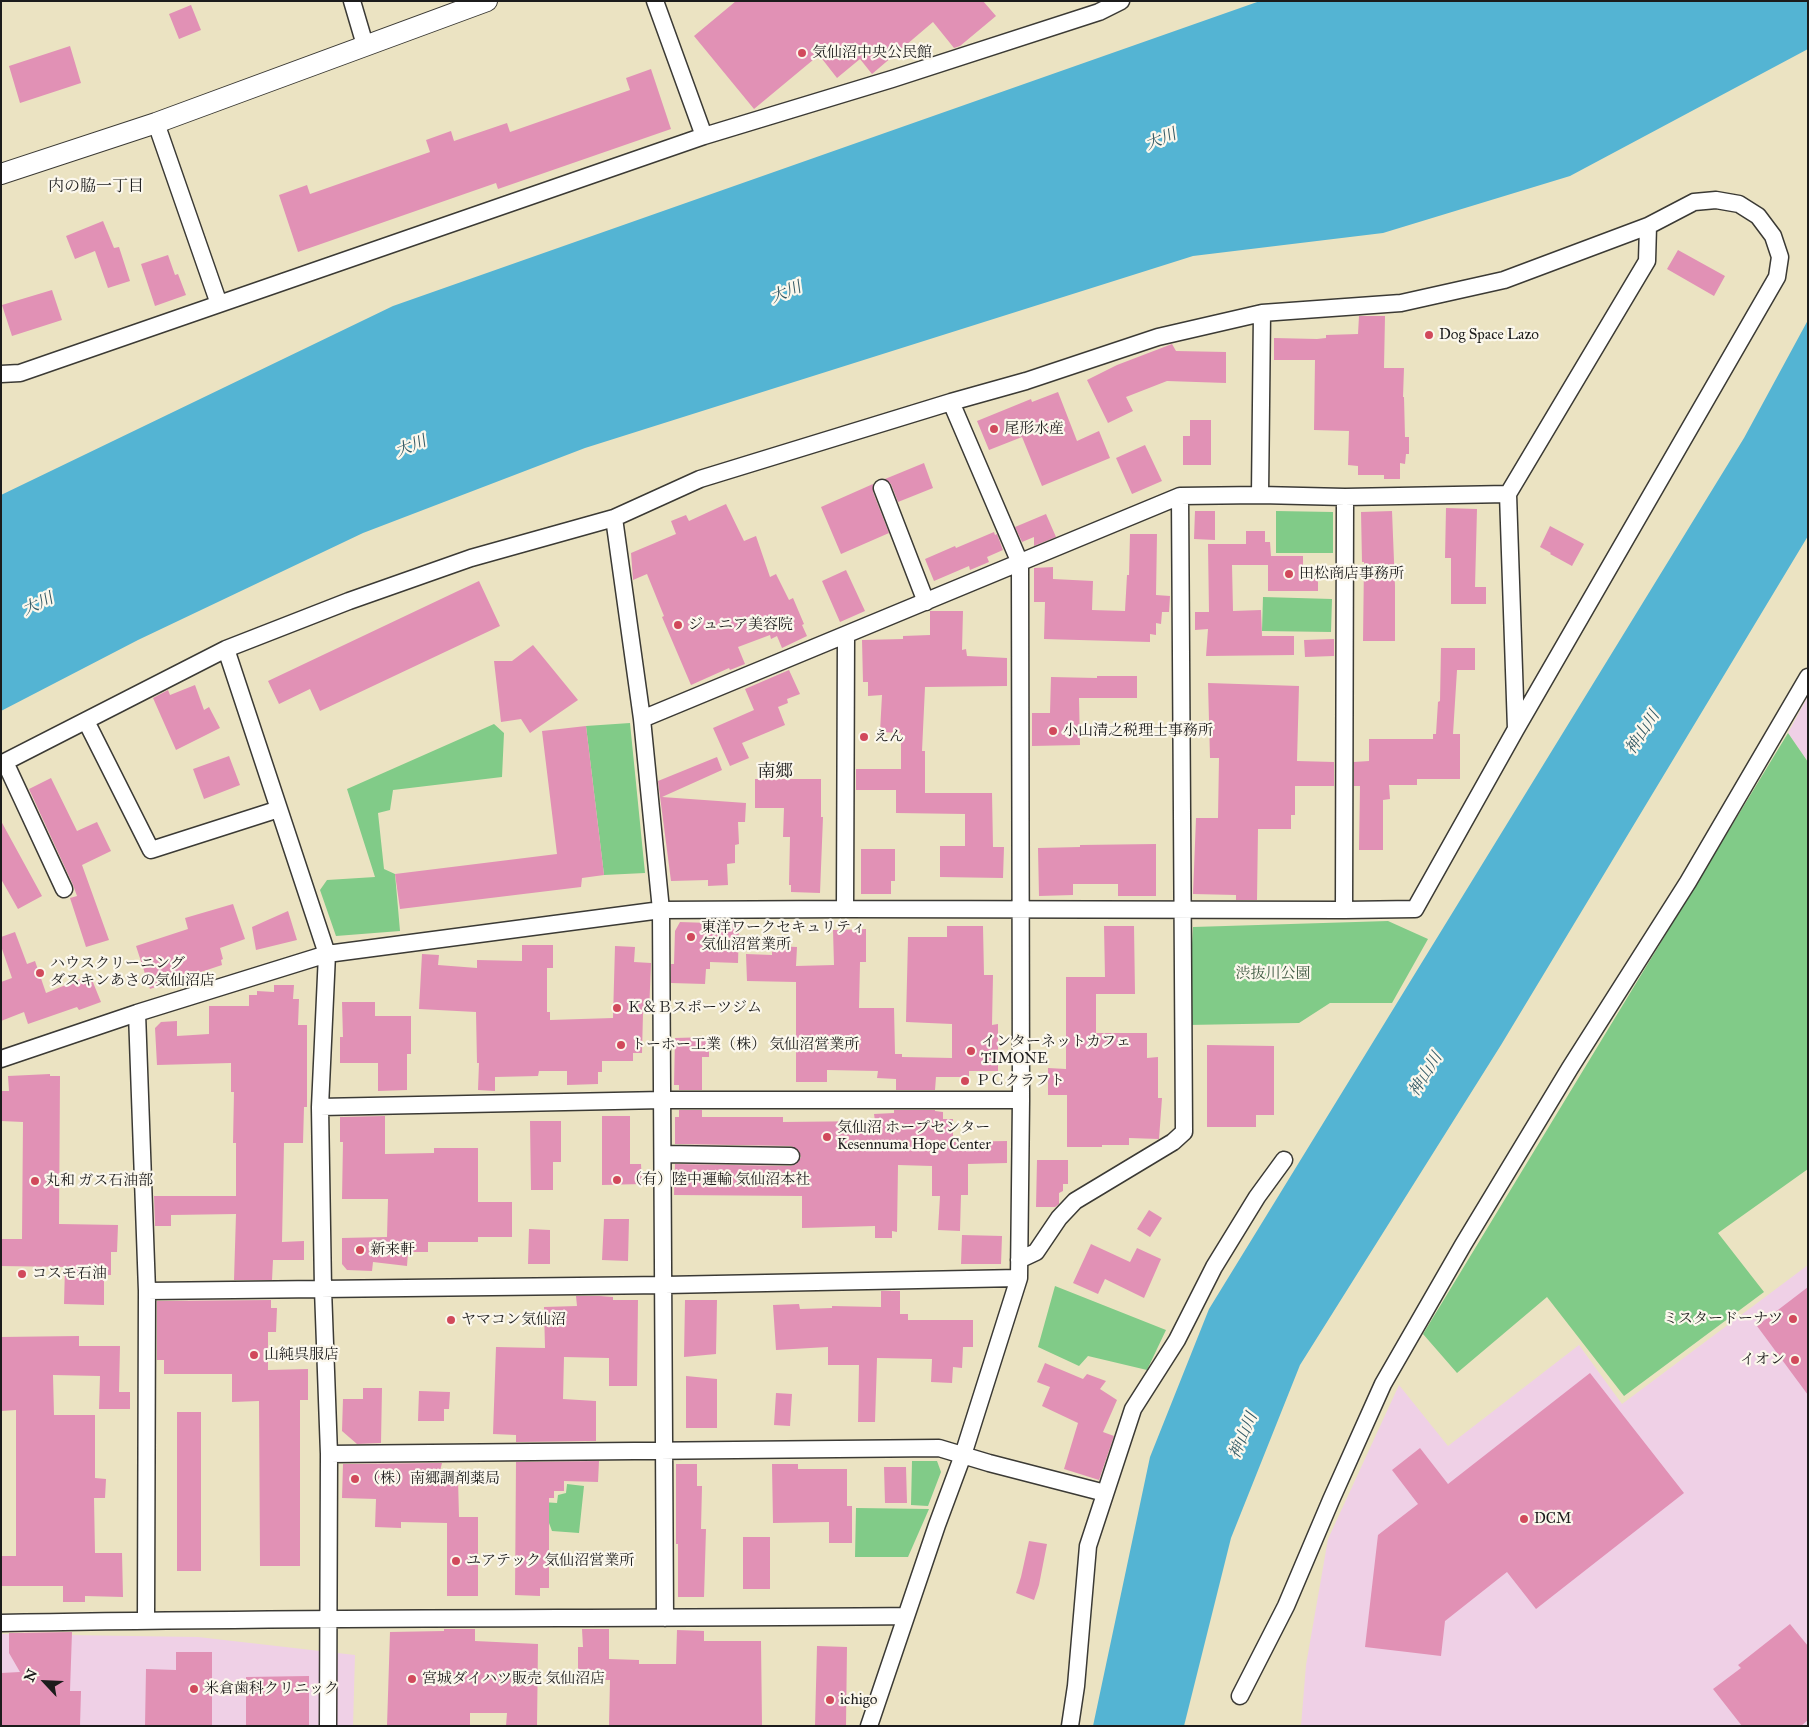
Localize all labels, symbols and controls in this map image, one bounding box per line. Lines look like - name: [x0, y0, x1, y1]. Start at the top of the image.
- place label: 気仙沼中央公民館: [812, 44, 932, 62]
- marker: 気仙沼中央公民館: [796, 47, 808, 59]
- water label: 大川: [1143, 125, 1179, 155]
- district label: 内の脇一丁目: [48, 177, 144, 197]
- water label: 大川: [768, 278, 804, 308]
- place label: Dog Space Lazo: [1439, 326, 1539, 344]
- marker: Dog Space Lazo: [1423, 329, 1435, 341]
- place label: 尾形水産: [1004, 420, 1064, 438]
- marker: 尾形水産: [988, 423, 1000, 435]
- water label: 大川: [393, 432, 429, 462]
- place label: 田松商店事務所: [1299, 565, 1404, 583]
- marker: 田松商店事務所: [1283, 568, 1295, 580]
- water label: 大川: [19, 590, 57, 620]
- place label: ジュニア美容院: [688, 616, 793, 634]
- marker: ジュニア美容院: [672, 619, 684, 631]
- water label: 神山川: [1622, 708, 1664, 758]
- place label: 小山清之税理士事務所: [1063, 722, 1213, 740]
- marker: 小山清之税理士事務所: [1047, 725, 1059, 737]
- place label: えん: [874, 728, 904, 746]
- marker: えん: [858, 731, 870, 743]
- district label: 南郷: [757, 762, 793, 784]
- place label: 東洋ワークセキュリティ 気仙沼営業所: [701, 919, 866, 954]
- marker: 東洋ワークセキュリティ 気仙沼営業所: [685, 931, 697, 943]
- place label: ハウスクリーニング ダスキンあさの気仙沼店: [50, 955, 215, 990]
- park label: 渋抜川公園: [1236, 965, 1310, 983]
- marker: ハウスクリーニング ダスキンあさの気仙沼店: [34, 967, 46, 979]
- place label: Ｋ＆Ｂスポーツジム: [627, 999, 762, 1017]
- marker: Ｋ＆Ｂスポーツジム: [611, 1002, 623, 1014]
- place label: インターネットカフェ TIMONE: [981, 1033, 1131, 1068]
- place label: トーホー工業（株） 気仙沼営業所: [631, 1036, 859, 1054]
- marker: トーホー工業（株） 気仙沼営業所: [615, 1039, 627, 1051]
- marker: インターネットカフェ TIMONE: [965, 1045, 977, 1057]
- water label: 神山川: [1405, 1050, 1447, 1100]
- place label: ＰＣクラフト: [975, 1072, 1065, 1090]
- marker: ＰＣクラフト: [959, 1075, 971, 1087]
- place label: 気仙沼 ホープセンター Kesennuma Hope Center: [837, 1119, 991, 1154]
- marker: 気仙沼 ホープセンター Kesennuma Hope Center: [821, 1131, 833, 1143]
- place label: （有）陸中運輸 気仙沼本社: [627, 1171, 810, 1189]
- place label: 丸和 ガス石油部: [45, 1172, 153, 1190]
- marker: （有）陸中運輸 気仙沼本社: [611, 1174, 623, 1186]
- marker: 丸和 ガス石油部: [29, 1175, 41, 1187]
- place label: 新来軒: [370, 1241, 415, 1259]
- marker: 新来軒: [354, 1244, 366, 1256]
- place label: コスモ石油: [32, 1265, 107, 1283]
- marker: コスモ石油: [16, 1268, 28, 1280]
- place label: ミスタードーナツ: [1663, 1310, 1783, 1328]
- place label: ヤマコン気仙沼: [461, 1311, 566, 1329]
- marker: ミスタードーナツ: [1787, 1313, 1799, 1325]
- marker: ヤマコン気仙沼: [445, 1314, 457, 1326]
- place label: 山純呉服店: [264, 1346, 339, 1364]
- marker: 山純呉服店: [248, 1349, 260, 1361]
- place label: イオン: [1740, 1351, 1785, 1369]
- marker: イオン: [1789, 1354, 1801, 1366]
- water label: 神山川: [1226, 1410, 1262, 1462]
- place label: （株）南郷調剤薬局: [365, 1470, 500, 1488]
- marker: （株）南郷調剤薬局: [349, 1473, 361, 1485]
- place label: DCM: [1534, 1510, 1572, 1528]
- marker: DCM: [1518, 1513, 1530, 1525]
- place label: ユアテック 気仙沼営業所: [466, 1552, 634, 1570]
- marker: ユアテック 気仙沼営業所: [450, 1555, 462, 1567]
- north arrow: [20, 1657, 70, 1707]
- text: N: [21, 1666, 41, 1684]
- place label: 宮城ダイハツ販売 気仙沼店: [422, 1670, 605, 1688]
- marker: 宮城ダイハツ販売 気仙沼店: [406, 1673, 418, 1685]
- place label: 米倉歯科クリニック: [204, 1680, 339, 1698]
- marker: 米倉歯科クリニック: [188, 1683, 200, 1695]
- place label: ichigo: [840, 1691, 878, 1709]
- marker: ichigo: [824, 1694, 836, 1706]

